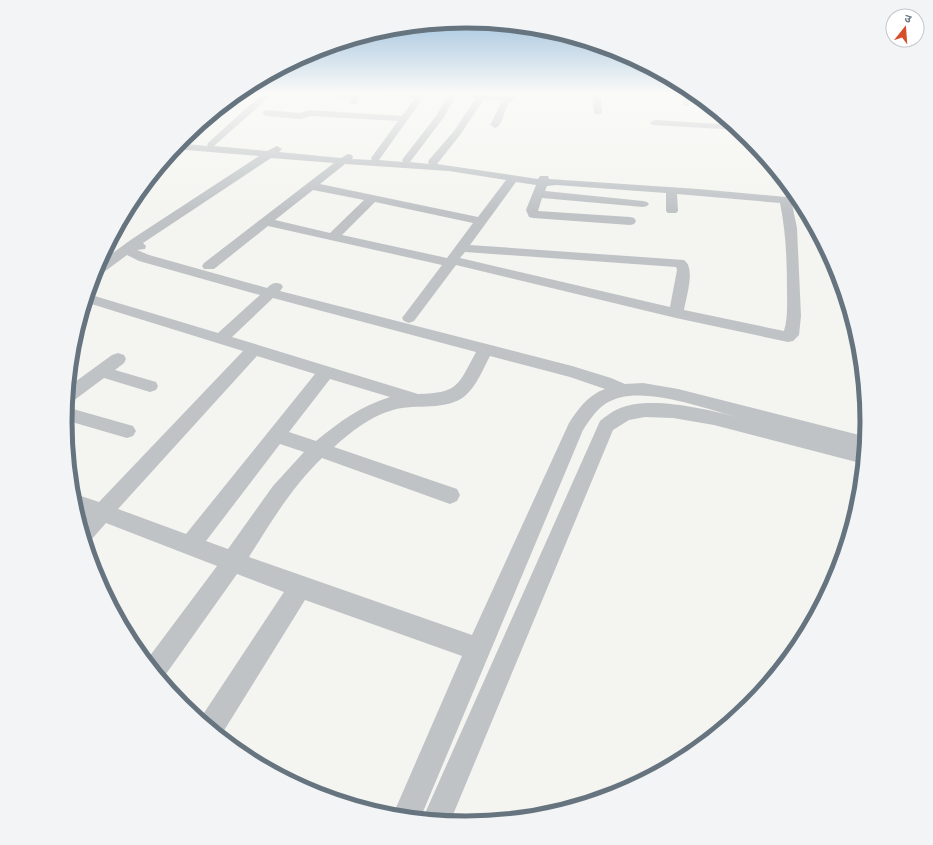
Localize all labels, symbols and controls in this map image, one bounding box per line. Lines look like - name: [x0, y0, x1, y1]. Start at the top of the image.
- north arrow: [885, 8, 925, 48]
- text: उ: [903, 11, 914, 26]

